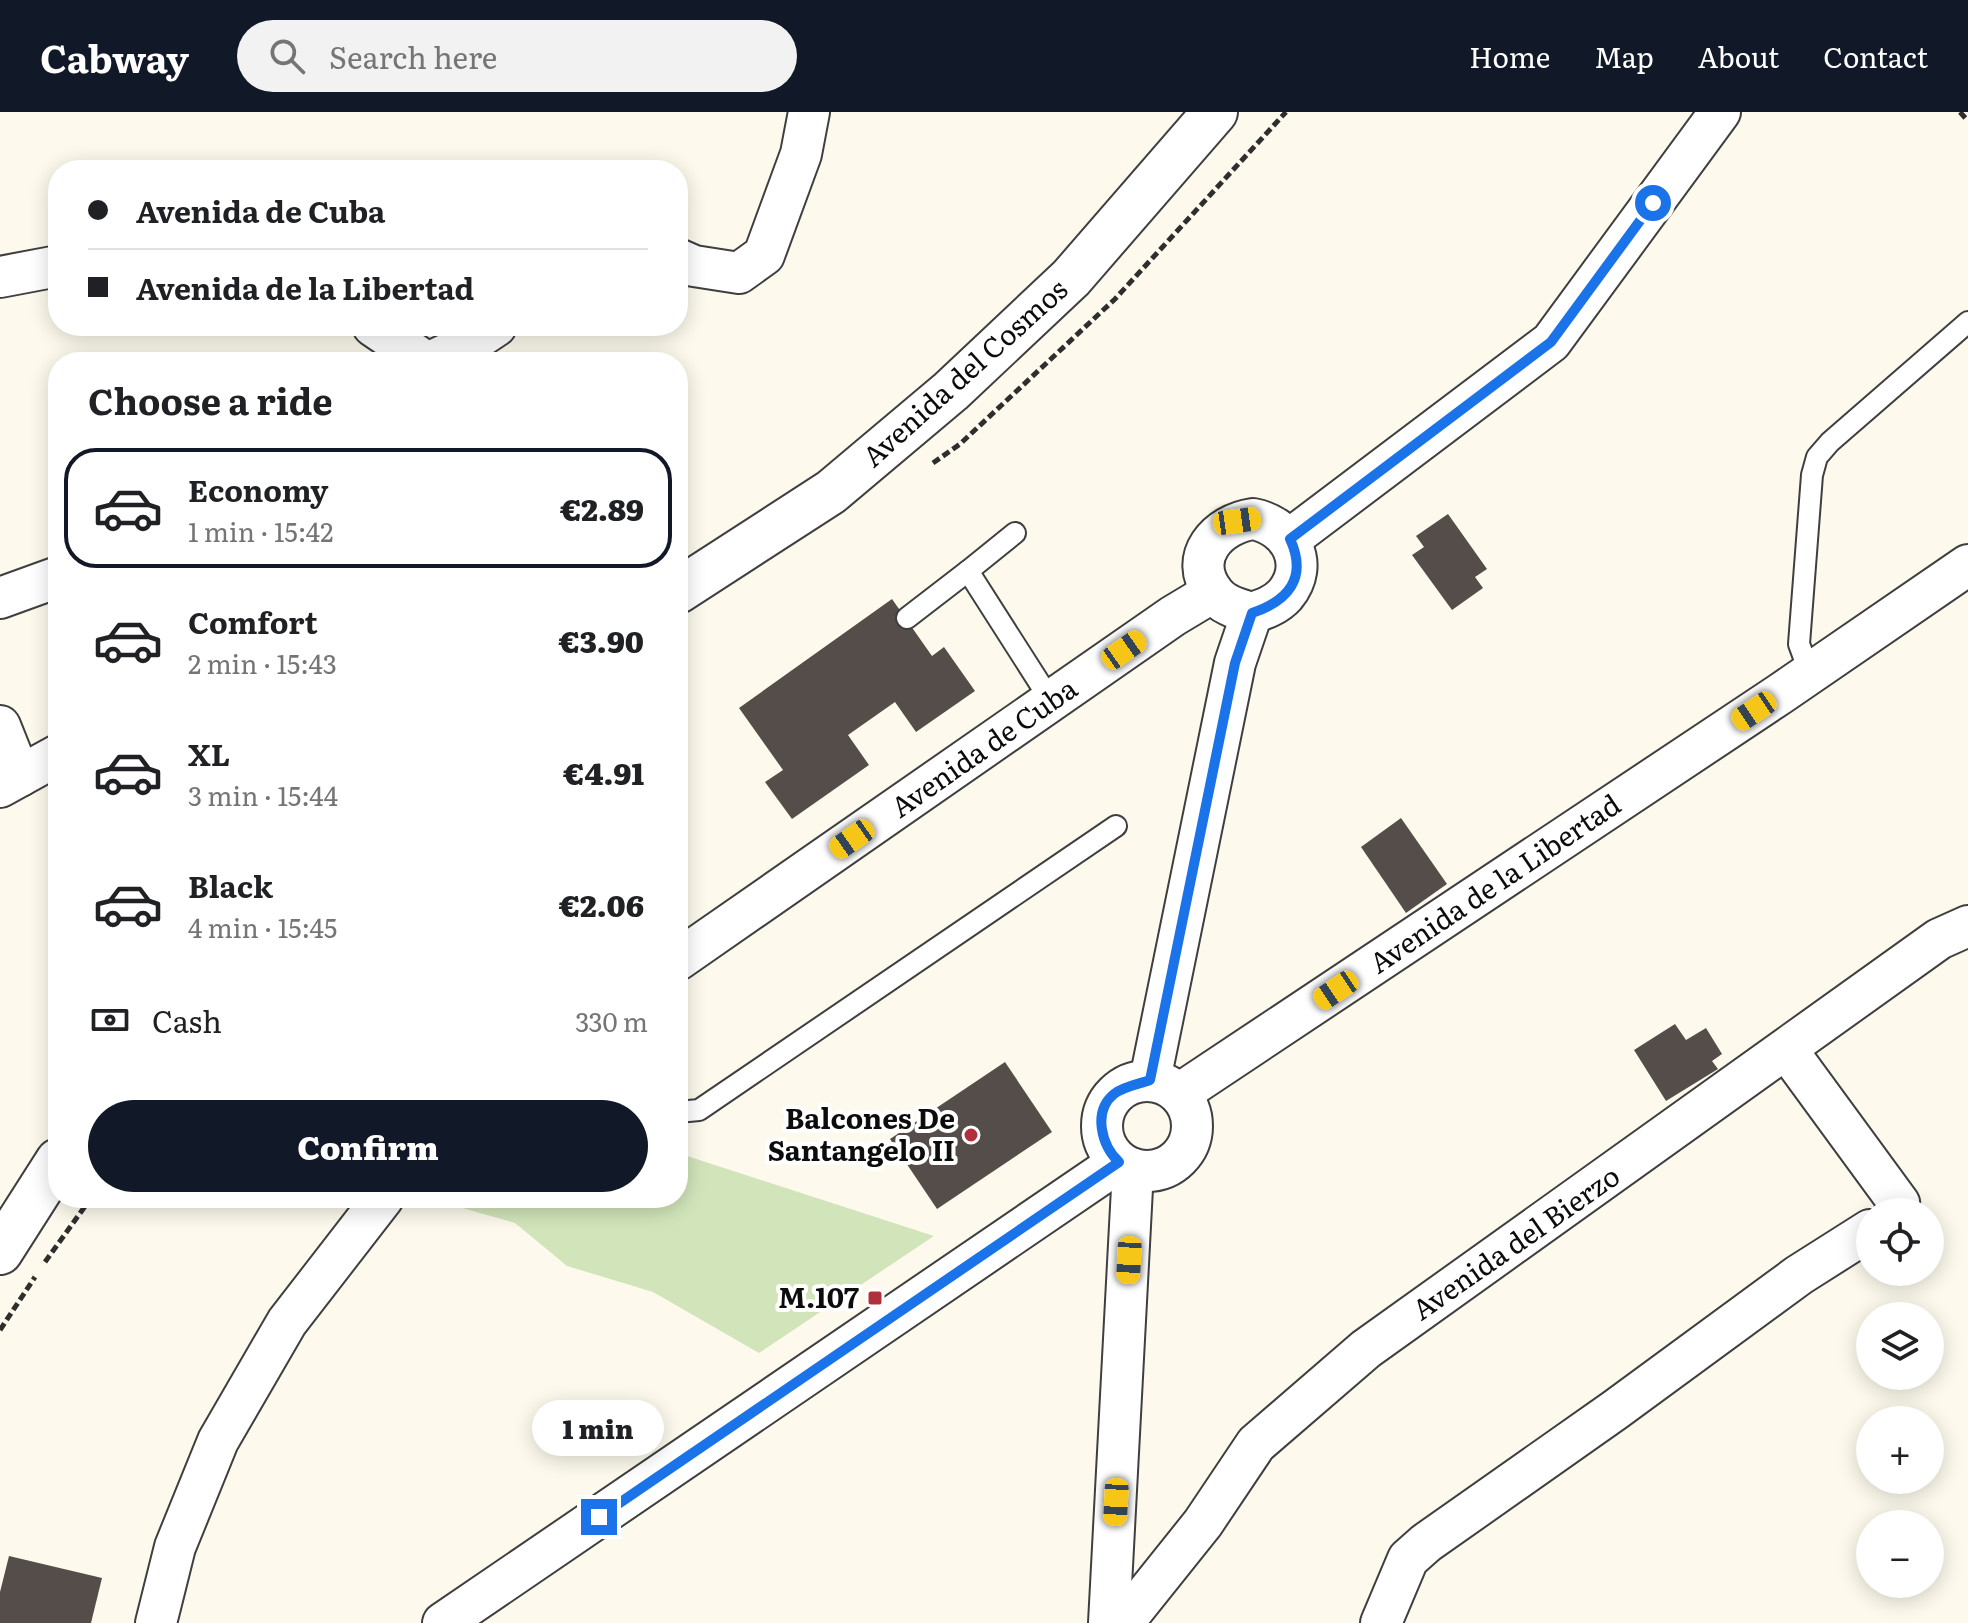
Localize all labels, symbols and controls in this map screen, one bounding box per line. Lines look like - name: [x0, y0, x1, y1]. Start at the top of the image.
- search box: [237, 20, 797, 92]
- text: Cabway: [40, 28, 189, 85]
- icon: search: [265, 34, 309, 78]
- text: Search here: [329, 34, 497, 78]
- text: Home: [1469, 35, 1550, 77]
- text: Map: [1594, 35, 1654, 77]
- text: About: [1698, 35, 1779, 77]
- text: Contact: [1823, 35, 1928, 77]
- route start: [1635, 185, 1671, 221]
- text: Avenida de Cuba: [136, 188, 385, 232]
- text: Avenida de la Libertad: [136, 265, 474, 309]
- street label: Avenida del Cosmos: [852, 268, 1076, 475]
- text: Choose a ride: [88, 373, 333, 426]
- text: Economy: [188, 467, 328, 511]
- icon: car: [92, 472, 164, 544]
- text: €2.89: [560, 486, 644, 530]
- car: [1212, 506, 1262, 536]
- text: 1 min · 15:42: [188, 511, 333, 550]
- text: Comfort: [188, 599, 318, 643]
- icon: car: [92, 604, 164, 676]
- text: €3.90: [559, 618, 644, 662]
- car: [1097, 626, 1151, 674]
- text: 2 min · 15:43: [188, 643, 337, 682]
- street label: Avenida de Cuba: [881, 666, 1085, 826]
- car: [1727, 688, 1781, 734]
- text: XL: [188, 731, 230, 775]
- icon: car: [92, 736, 164, 808]
- text: €4.91: [563, 750, 644, 794]
- text: 3 min · 15:44: [188, 775, 338, 814]
- street label: Avenida de la Libertad: [1360, 782, 1628, 982]
- car: [825, 815, 879, 863]
- text: Black: [188, 863, 273, 907]
- icon: car: [92, 868, 164, 940]
- text: €2.06: [559, 882, 644, 926]
- text: 4 min · 15:45: [188, 907, 337, 946]
- car: [1309, 967, 1363, 1013]
- icon: cash: [88, 998, 132, 1042]
- text: Cash: [152, 998, 222, 1042]
- text: 330 m: [575, 1001, 648, 1040]
- place label: Balcones De Santangelo II: [768, 1096, 955, 1170]
- button: Confirm: [88, 1100, 648, 1192]
- marker: Balcones De Santangelo II: [962, 1126, 980, 1144]
- street label: Avenida del Bierzo: [1402, 1154, 1627, 1329]
- map controls: [1856, 1198, 1944, 1598]
- button: locate: [1856, 1198, 1944, 1286]
- car: [1116, 1235, 1142, 1285]
- place label: M.107: [778, 1275, 860, 1317]
- marker: M.107: [866, 1289, 884, 1307]
- button: layers: [1856, 1302, 1944, 1390]
- callout: 1 min: [533, 1401, 665, 1457]
- button: +: [1856, 1406, 1944, 1494]
- text: 1 min: [563, 1408, 633, 1447]
- car: [1103, 1477, 1129, 1527]
- route end: [581, 1499, 617, 1535]
- button: −: [1856, 1510, 1944, 1598]

